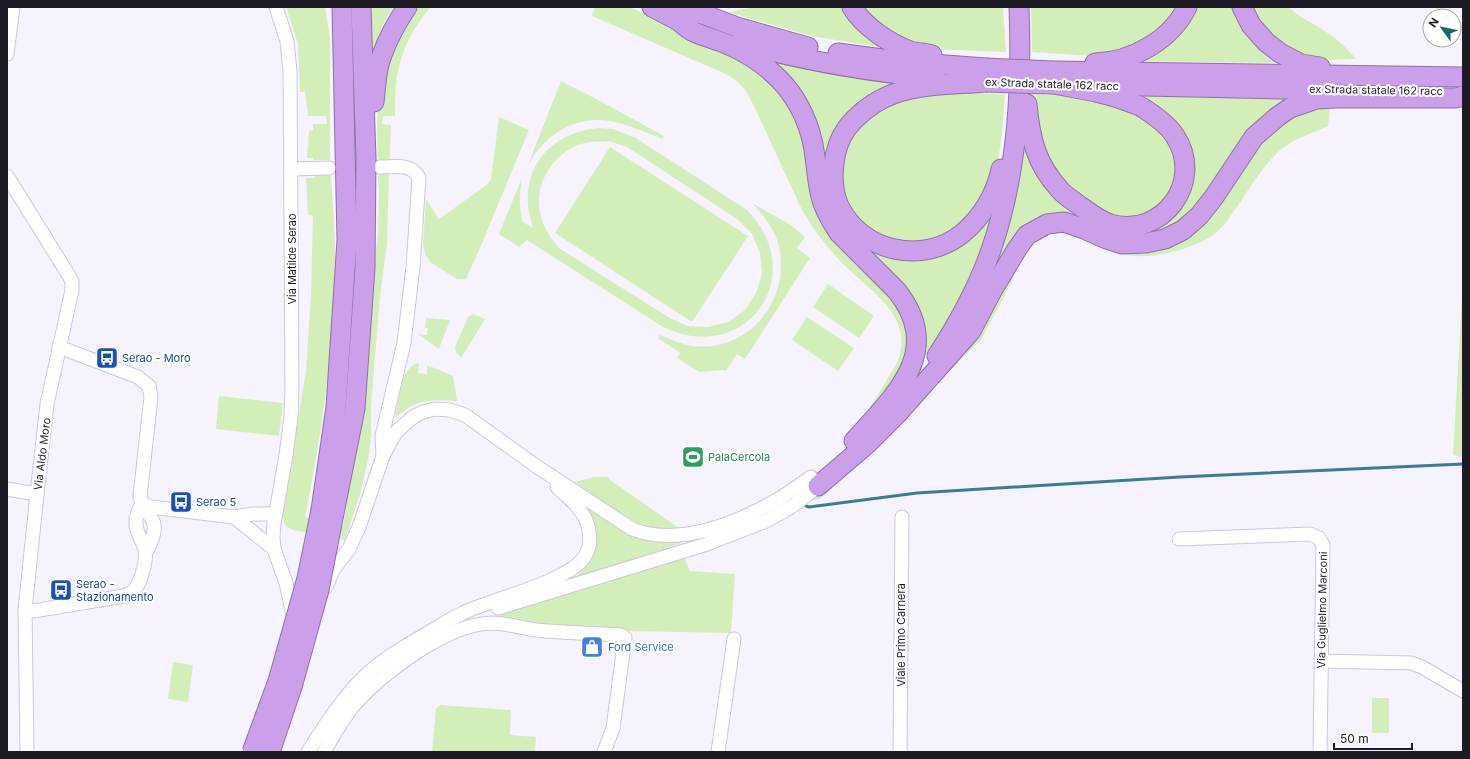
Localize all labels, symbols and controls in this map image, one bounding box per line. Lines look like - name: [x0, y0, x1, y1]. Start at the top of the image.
- north arrow: [1422, 8, 1462, 48]
- text: N: [1425, 15, 1442, 30]
- street label: ex Strada statale 162 racc: [985, 75, 1119, 93]
- street label: ex Strada statale 162 racc: [1309, 82, 1443, 98]
- street label: Via Matilde Serao: [285, 213, 299, 305]
- bus stop icon: Serao - Moro: [94, 345, 120, 371]
- place label: Serao - Moro: [122, 351, 191, 365]
- street label: Via Aldo Moro: [31, 416, 53, 491]
- sports icon: PalaCercola: [680, 444, 706, 470]
- place label: PalaCercola: [708, 450, 770, 464]
- bus stop icon: Serao 5: [168, 489, 194, 515]
- place label: Serao 5: [196, 495, 236, 509]
- street label: Via Guglielmo Marconi: [1314, 551, 1330, 669]
- bus stop icon: Serao - Stazionamento: [48, 577, 74, 603]
- place label: Serao - Stazionamento: [76, 577, 154, 604]
- street label: Viale Primo Carnera: [894, 583, 908, 687]
- shop icon: Ford Service: [579, 634, 605, 660]
- place label: Ford Service: [608, 640, 674, 654]
- scale bar: [1334, 725, 1412, 751]
- text: 50 m: [1340, 731, 1369, 746]

